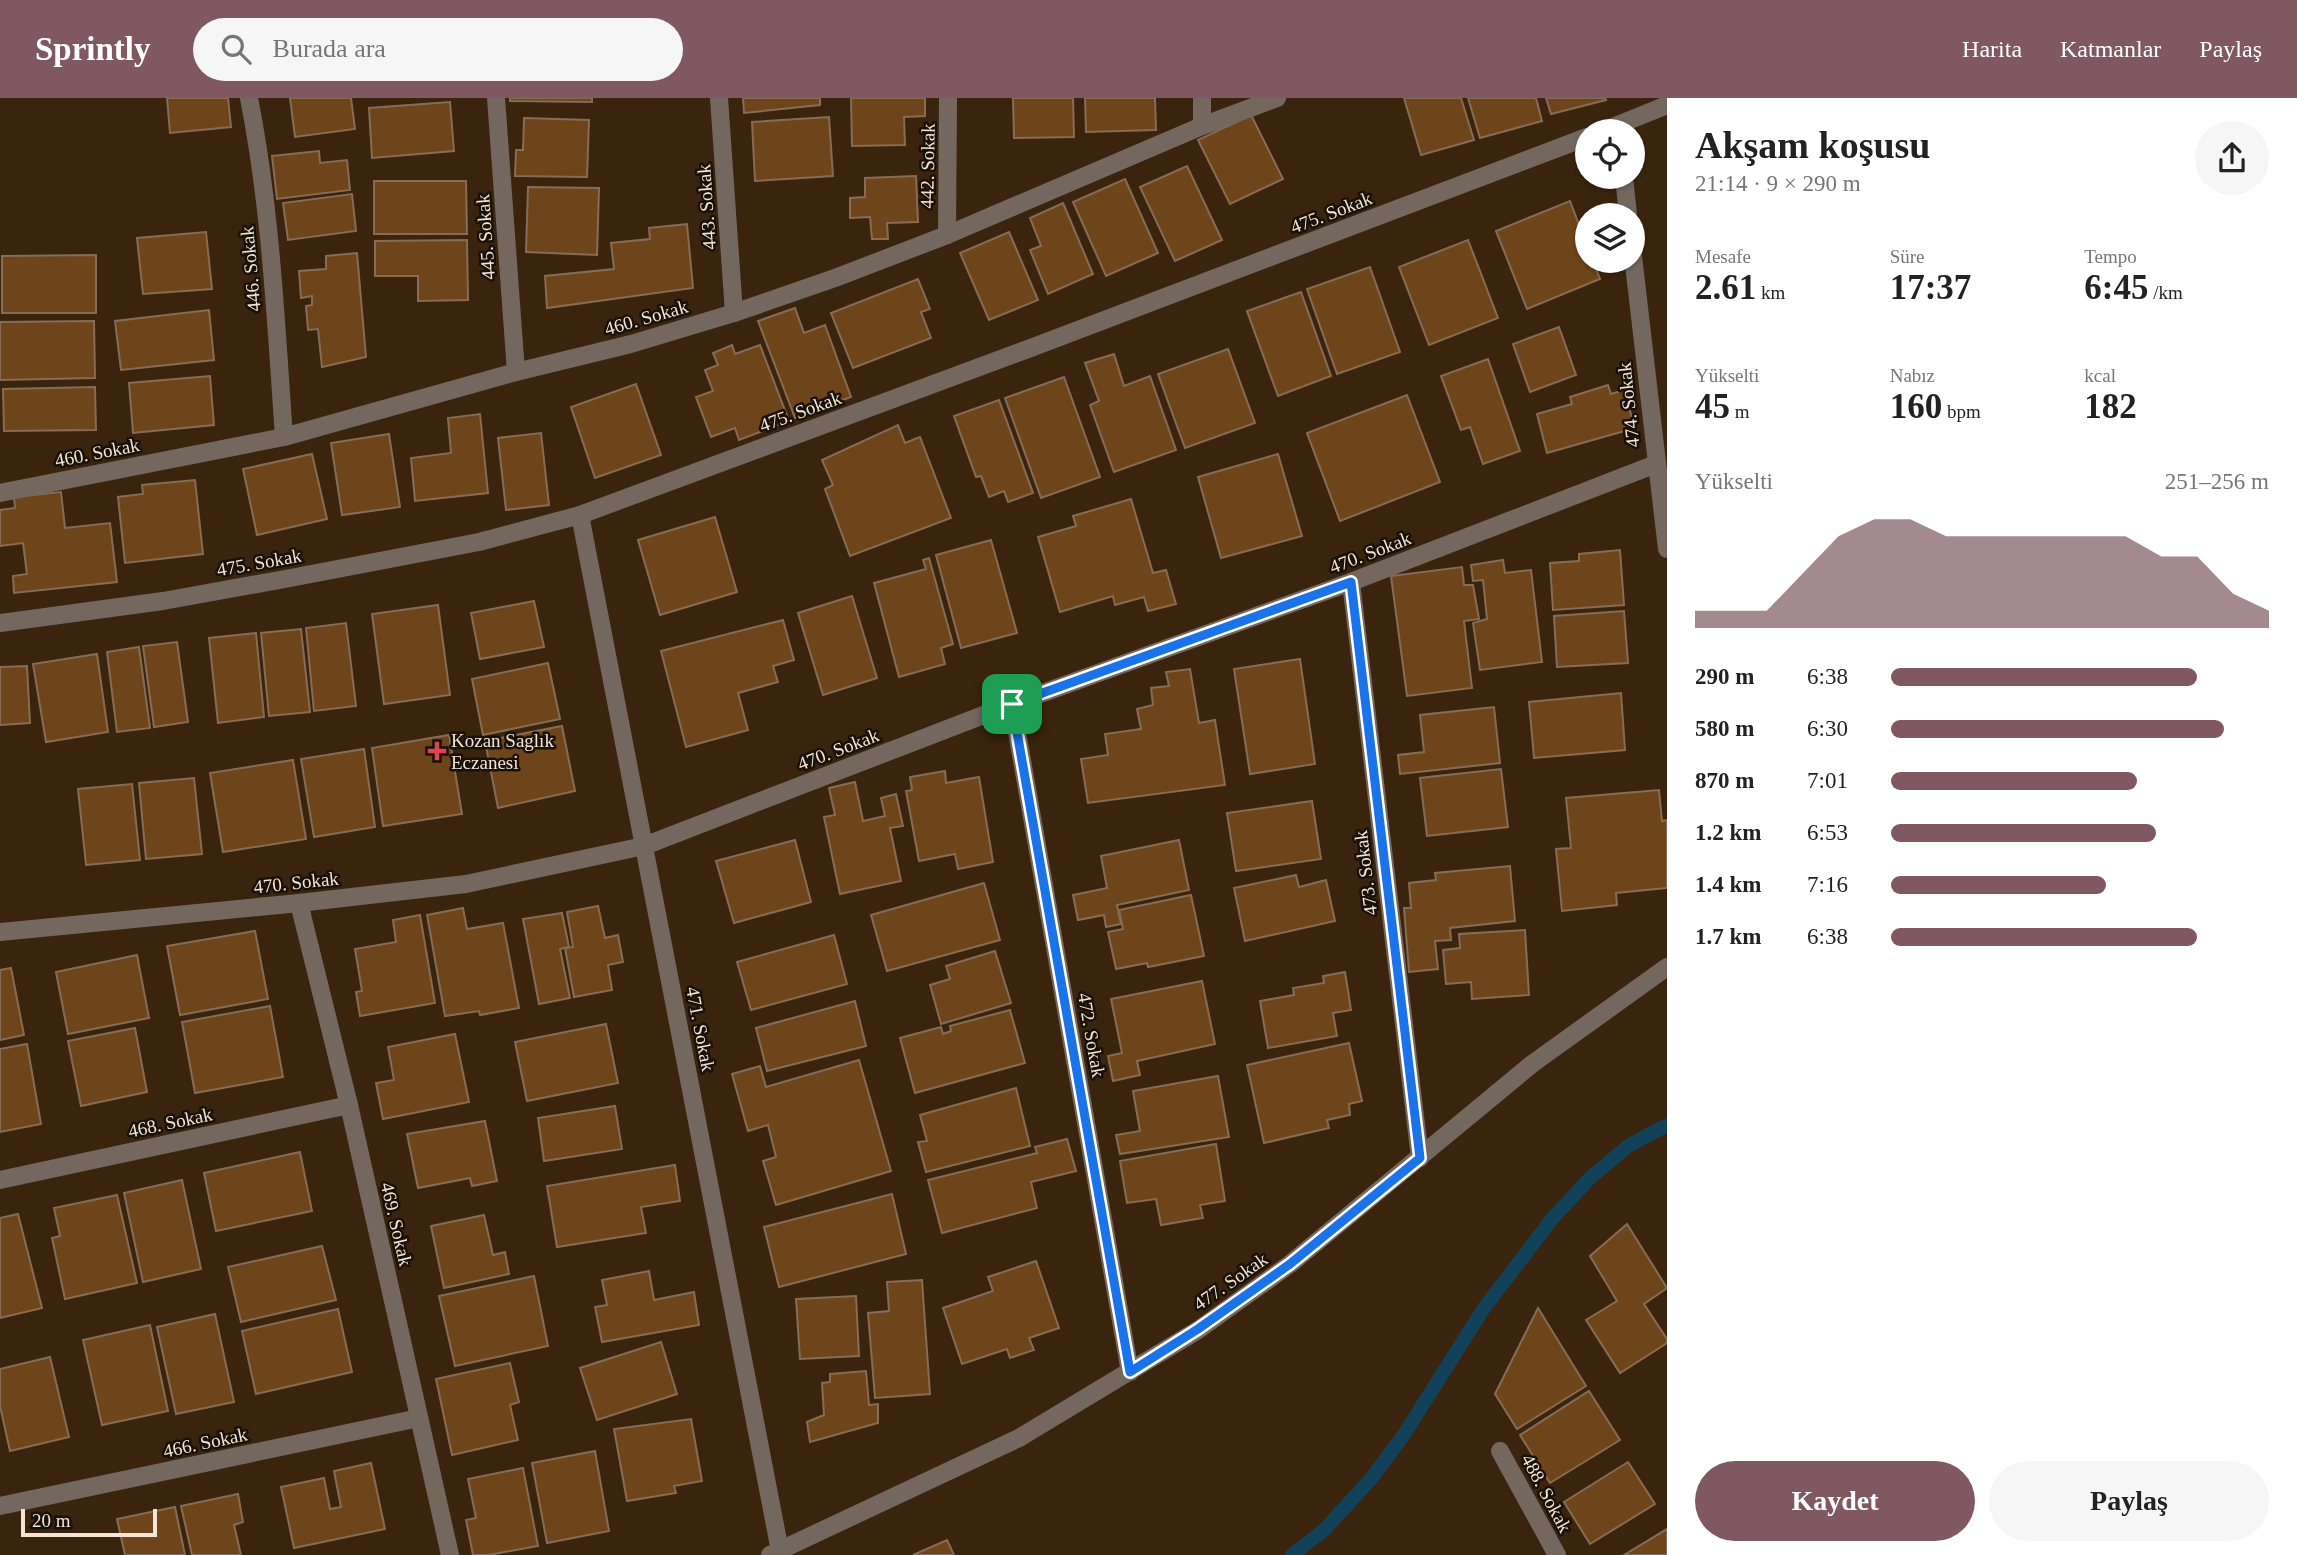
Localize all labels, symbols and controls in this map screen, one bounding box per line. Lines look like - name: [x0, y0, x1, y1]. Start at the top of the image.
- search box: [193, 18, 683, 81]
- icon: search: [217, 30, 255, 68]
- text: Sprintly: [35, 31, 151, 67]
- text: Burada ara: [273, 34, 386, 63]
- text: Harita: [1962, 36, 2022, 62]
- text: Katmanlar: [2060, 36, 2161, 62]
- text: Paylaş: [2199, 36, 2262, 62]
- map controls: [1575, 119, 1645, 273]
- button: locate: [1575, 119, 1645, 189]
- button: share: [2195, 121, 2269, 195]
- street label: 442. Sokak: [916, 123, 939, 209]
- text: Akşam koşusu: [1695, 124, 1931, 166]
- street label: 443. Sokak: [693, 163, 720, 250]
- text: 21:14 · 9 × 290 m: [1695, 171, 1861, 196]
- street label: 475. Sokak: [1288, 187, 1375, 238]
- street label: 445. Sokak: [472, 193, 499, 280]
- button: layers: [1575, 203, 1645, 273]
- street label: 446. Sokak: [236, 225, 265, 312]
- text: Mesafe: [1695, 246, 1751, 267]
- text: Süre: [1890, 246, 1924, 267]
- text: Tempo: [2084, 246, 2137, 267]
- text: 2.61: [1695, 268, 1756, 307]
- text: 17:37: [1890, 268, 1971, 307]
- text: 6:45: [2084, 268, 2148, 307]
- text: km: [1756, 282, 1785, 303]
- text: /km: [2148, 282, 2183, 303]
- street label: 460. Sokak: [602, 295, 691, 339]
- street label: 474. Sokak: [1614, 361, 1643, 449]
- text: Yükselti: [1695, 365, 1759, 386]
- text: Nabız: [1890, 365, 1935, 386]
- text: kcal: [2084, 365, 2116, 386]
- street label: 475. Sokak: [756, 387, 844, 436]
- text: 45: [1695, 387, 1730, 426]
- text: 160: [1890, 387, 1942, 426]
- text: 182: [2084, 387, 2137, 426]
- text: m: [1730, 401, 1750, 422]
- text: bpm: [1942, 401, 1981, 422]
- street label: 460. Sokak: [53, 434, 142, 471]
- text: Yükselti: [1695, 469, 1773, 494]
- text: 251–256 m: [2165, 469, 2269, 494]
- street label: 470. Sokak: [1327, 527, 1414, 578]
- street label: 475. Sokak: [215, 545, 304, 580]
- text: 290 m: [1695, 664, 1754, 689]
- text: 6:38: [1807, 664, 1848, 689]
- pin: [982, 674, 1042, 734]
- icon: arrive: [993, 685, 1031, 723]
- text: 580 m: [1695, 716, 1754, 741]
- text: 6:30: [1807, 716, 1848, 741]
- street label: 470. Sokak: [795, 724, 882, 775]
- place label: Kozan Saglık Eczanesi: [451, 730, 554, 773]
- marker: Kozan Saglık Eczanesi: [429, 743, 445, 759]
- text: 870 m: [1695, 768, 1754, 793]
- text: 7:01: [1807, 768, 1848, 793]
- text: 1.2 km: [1695, 820, 1761, 845]
- text: 6:53: [1807, 820, 1848, 845]
- street label: 473. Sokak: [1350, 829, 1381, 917]
- street label: 470. Sokak: [252, 868, 340, 897]
- text: 1.4 km: [1695, 872, 1761, 897]
- text: 7:16: [1807, 872, 1848, 897]
- text: 1.7 km: [1695, 924, 1761, 949]
- text: 6:38: [1807, 924, 1848, 949]
- street label: 471. Sokak: [682, 985, 719, 1074]
- street label: 472. Sokak: [1074, 991, 1109, 1080]
- street label: 468. Sokak: [126, 1103, 215, 1142]
- street label: 469. Sokak: [377, 1180, 416, 1269]
- street label: 477. Sokak: [1189, 1248, 1272, 1315]
- street label: 466. Sokak: [161, 1423, 250, 1462]
- street label: 488. Sokak: [1517, 1451, 1576, 1536]
- button: Kaydet: [1695, 1461, 1975, 1541]
- button: Paylaş: [1989, 1461, 2269, 1541]
- scale bar: [21, 1506, 158, 1538]
- text: 20 m: [32, 1510, 71, 1531]

